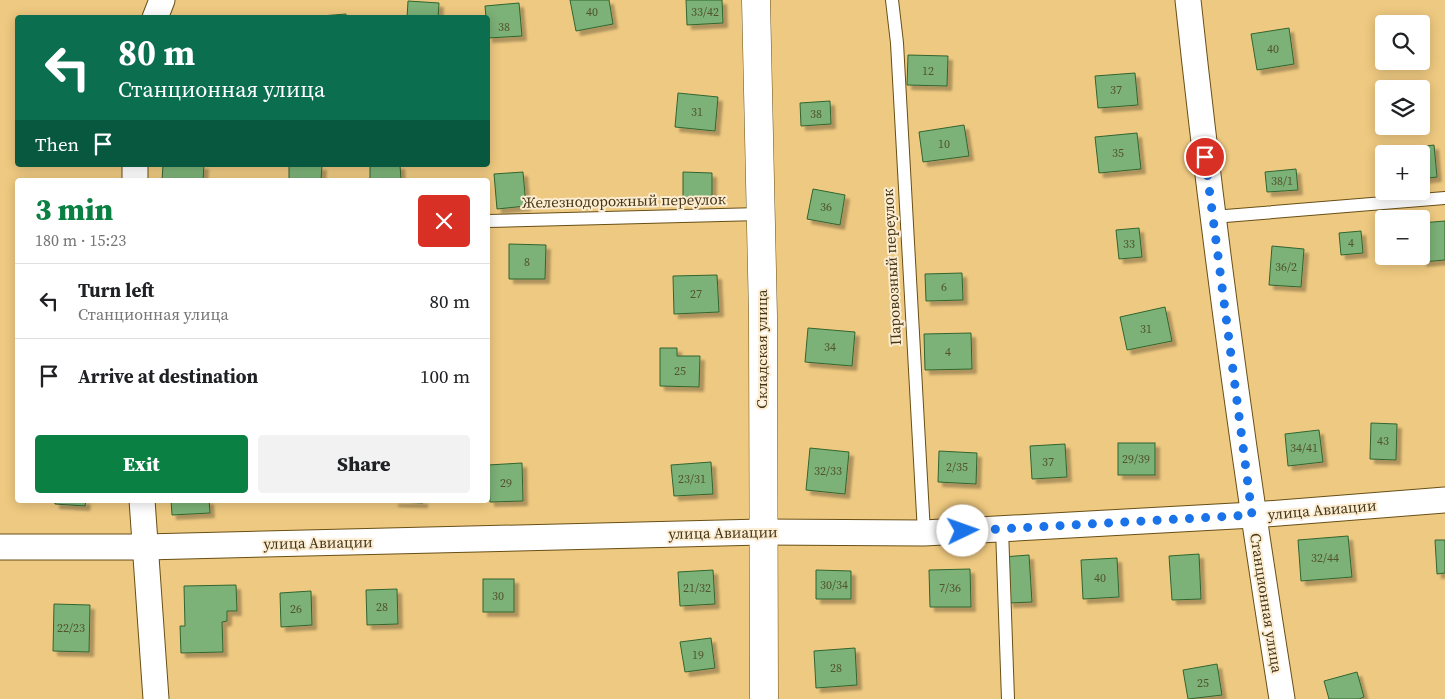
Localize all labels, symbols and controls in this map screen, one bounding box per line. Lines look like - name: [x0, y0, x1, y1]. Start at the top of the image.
- house number: 40: [586, 4, 598, 20]
- house number: 33/42: [691, 4, 719, 20]
- map controls: [1375, 15, 1430, 265]
- button: search: [1375, 15, 1430, 70]
- house number: 38: [498, 19, 510, 35]
- text: 80 m: [118, 29, 195, 77]
- icon: left: [35, 35, 100, 100]
- house number: 40: [1267, 41, 1279, 57]
- house number: 12: [922, 63, 934, 79]
- text: Станционная улица: [118, 74, 325, 104]
- button: layers: [1375, 80, 1430, 135]
- house number: 37: [1110, 82, 1122, 98]
- house number: 31: [691, 104, 703, 120]
- house number: 38: [810, 106, 822, 122]
- icon: arrive: [89, 130, 117, 158]
- text: Then: [35, 131, 79, 157]
- house number: 10: [938, 136, 950, 152]
- pin: [1184, 136, 1226, 178]
- icon: arrive: [1191, 143, 1219, 171]
- house number: 35: [1112, 145, 1124, 161]
- button: +: [1375, 145, 1430, 200]
- house number: 38/1: [1271, 173, 1293, 189]
- street label: Паровозный переулок: [877, 187, 906, 346]
- street label: Железнодорожный переулок: [522, 188, 727, 213]
- text: 3 min: [35, 189, 113, 230]
- button: close: [418, 195, 470, 247]
- house number: 36: [820, 199, 832, 215]
- button: −: [1375, 210, 1430, 265]
- text: 180 m · 15:23: [35, 229, 126, 251]
- house number: 4: [1348, 235, 1354, 251]
- house number: 33: [1123, 236, 1135, 252]
- house number: 8: [524, 254, 530, 270]
- house number: 36/2: [1275, 259, 1297, 275]
- text: Turn left: [78, 277, 154, 303]
- house number: 6: [941, 279, 947, 295]
- house number: 27: [690, 286, 702, 302]
- icon: left: [35, 287, 63, 315]
- text: 80 m: [429, 288, 470, 314]
- street label: Складская улица: [751, 289, 772, 409]
- text: Станционная улица: [78, 303, 229, 325]
- house number: 31: [1140, 321, 1152, 337]
- house number: 34: [824, 339, 836, 355]
- house number: 4: [945, 344, 951, 360]
- icon: arrive: [35, 362, 63, 390]
- text: Arrive at destination: [78, 363, 258, 389]
- text: 100 m: [420, 363, 470, 389]
- house number: 25: [674, 363, 686, 379]
- house number: 43: [1377, 433, 1389, 449]
- button: Exit: [35, 435, 248, 493]
- button: Share: [258, 435, 470, 493]
- house number: 34/41: [1290, 440, 1318, 456]
- house number: 29/39: [1122, 451, 1150, 467]
- house number: 37: [1042, 454, 1054, 470]
- house number: 2/35: [946, 459, 968, 475]
- house number: 32/33: [814, 463, 842, 479]
- house number: 23/31: [678, 471, 706, 487]
- house number: 29: [500, 475, 512, 491]
- street label: улица Авиации: [1267, 494, 1378, 525]
- position arrow: [936, 504, 988, 556]
- street label: улица Авиации: [668, 521, 778, 544]
- street label: улица Авиации: [263, 531, 373, 554]
- street label: Станционная улица: [1245, 532, 1288, 675]
- house number: 32/44: [1311, 550, 1339, 566]
- house number: 40: [1094, 570, 1106, 586]
- house number: 30/34: [820, 577, 848, 593]
- house number: 21/32: [683, 580, 711, 596]
- house number: 7/36: [939, 580, 961, 596]
- house number: 30: [492, 588, 504, 604]
- house number: 28: [376, 599, 388, 615]
- house number: 26: [290, 601, 302, 617]
- house number: 22/23: [57, 620, 85, 636]
- house number: 19: [692, 647, 704, 663]
- house number: 28: [830, 660, 842, 676]
- house number: 25: [1197, 675, 1209, 691]

